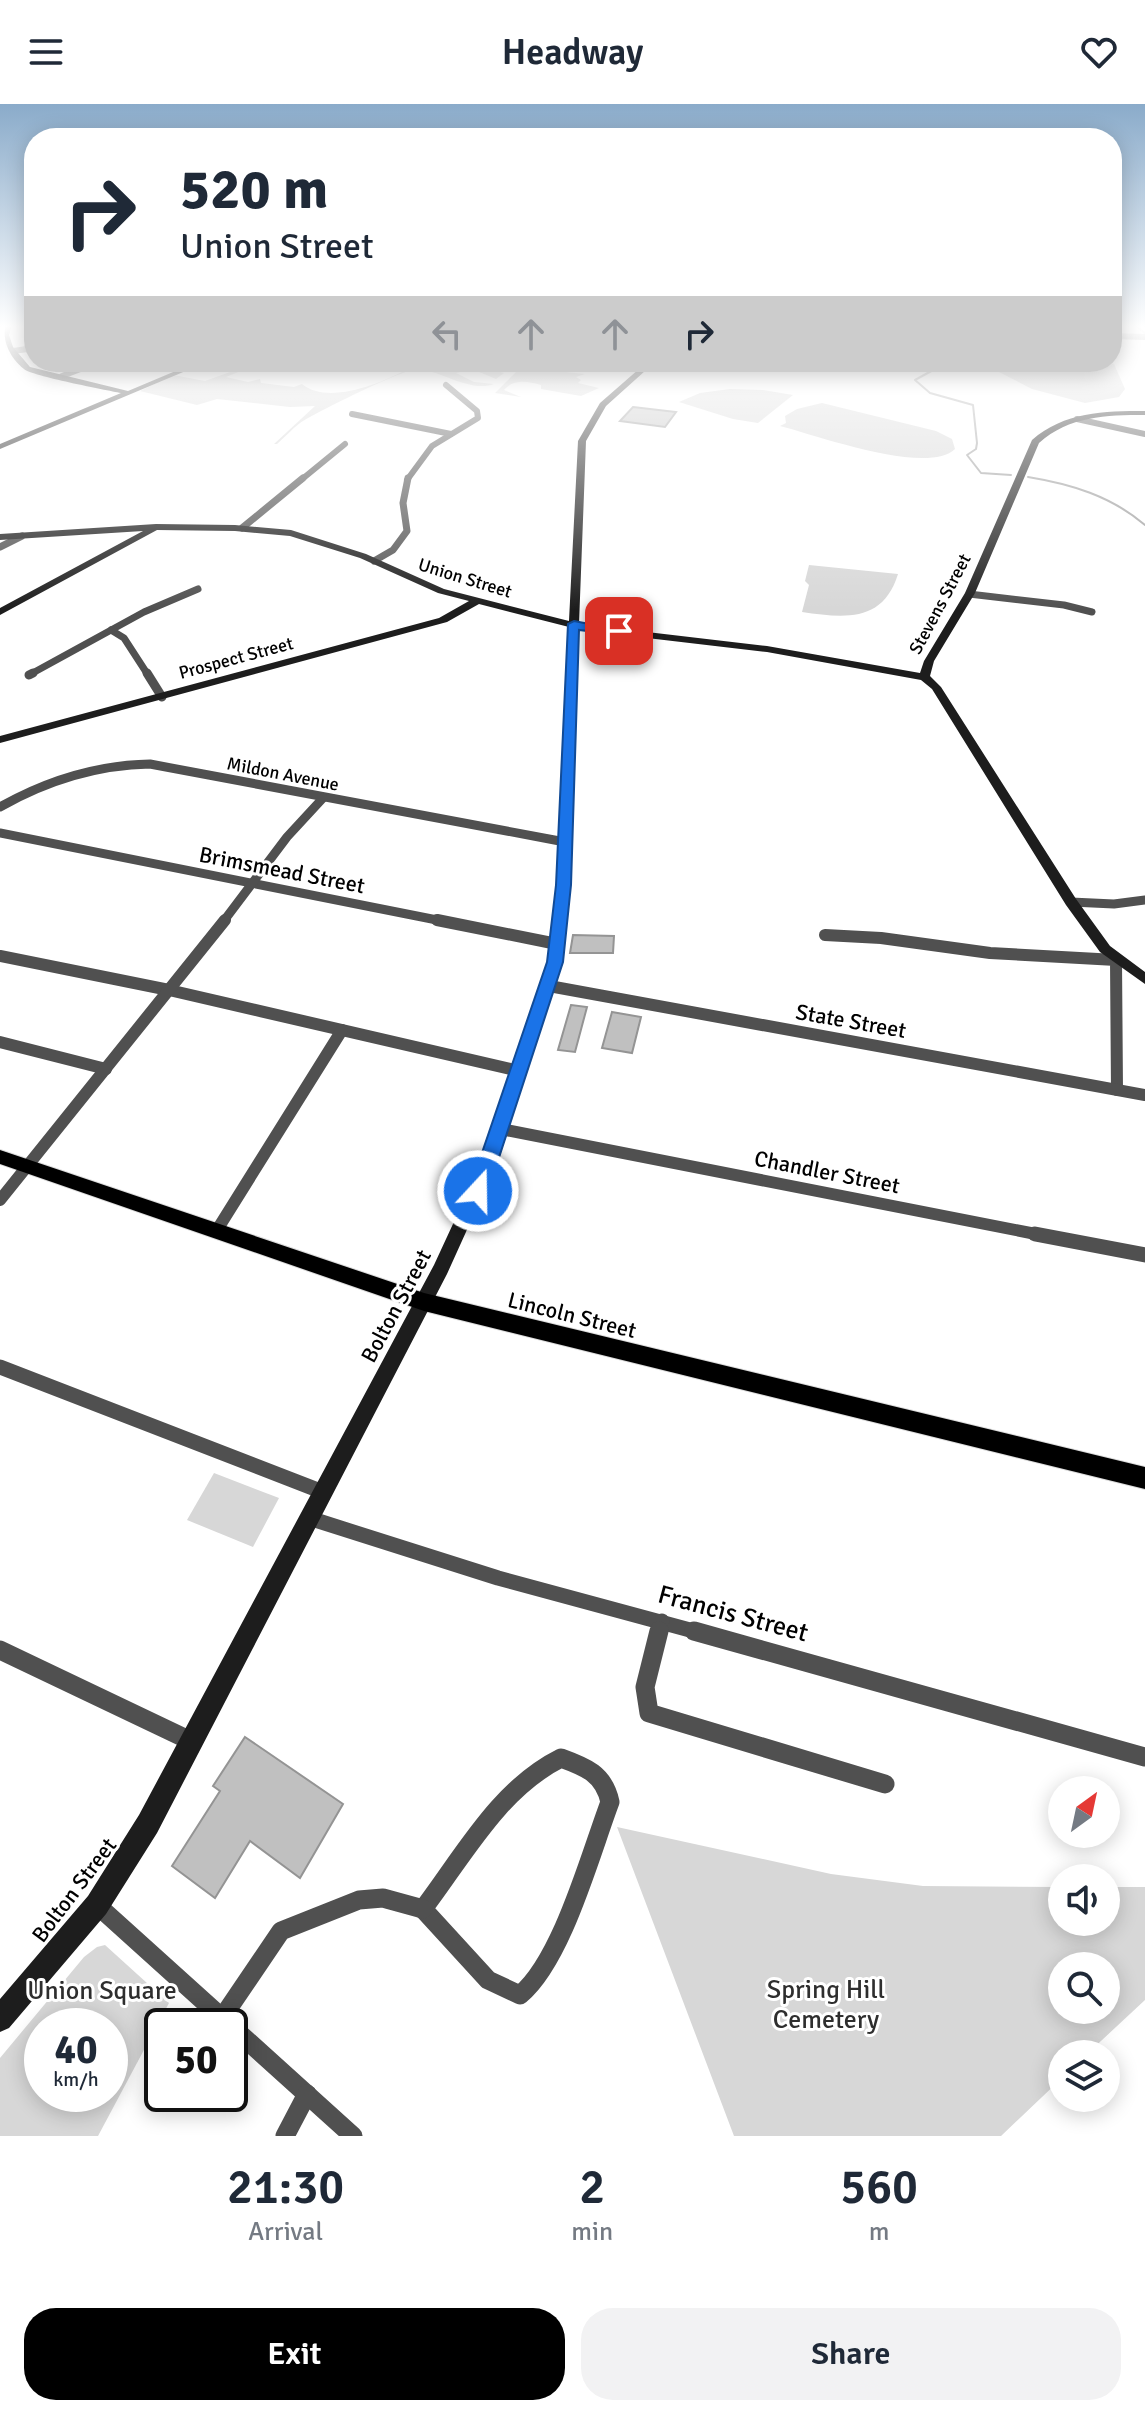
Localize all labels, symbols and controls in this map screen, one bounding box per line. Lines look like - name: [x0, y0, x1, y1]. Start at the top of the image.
- icon: menu: [24, 30, 68, 74]
- text: Headway: [502, 30, 643, 75]
- icon: heart: [1077, 30, 1121, 74]
- text: 520 m: [180, 155, 328, 224]
- icon: right: [48, 160, 152, 264]
- text: Union Street: [180, 224, 374, 269]
- icon: left: [425, 312, 469, 356]
- icon: ahead: [509, 312, 553, 356]
- icon: ahead: [593, 312, 637, 356]
- icon: right: [677, 312, 721, 356]
- street label: Stevens Street: [904, 550, 976, 658]
- street label: Union Street: [416, 553, 514, 603]
- pin: [585, 597, 653, 665]
- icon: arrive: [597, 609, 641, 653]
- street label: Prospect Street: [176, 632, 296, 684]
- street label: Mildon Avenue: [225, 752, 341, 796]
- street label: Brimsmead Street: [197, 841, 367, 899]
- street label: State Street: [794, 998, 909, 1044]
- street label: Chandler Street: [752, 1145, 902, 1199]
- position arrow: [436, 1149, 520, 1233]
- street label: Bolton Street: [355, 1245, 437, 1367]
- street label: Lincoln Street: [505, 1286, 639, 1344]
- street label: Francis Street: [654, 1579, 812, 1649]
- north arrow: [1048, 1776, 1120, 1848]
- map controls: [1048, 1776, 1120, 2112]
- street label: Bolton Street: [26, 1832, 122, 1948]
- button: sound: [1048, 1864, 1120, 1936]
- button: search: [1048, 1952, 1120, 2024]
- park label: Spring Hill Cemetery: [767, 1974, 885, 2036]
- park label: Union Square: [27, 1975, 177, 2007]
- speed limit sign: 50: [144, 2008, 248, 2112]
- text: 40: [54, 2025, 98, 2075]
- button: layers: [1048, 2040, 1120, 2112]
- text: km/h: [53, 2067, 99, 2092]
- text: 21:30: [227, 2158, 344, 2217]
- text: 2: [579, 2158, 605, 2217]
- text: 560: [840, 2158, 918, 2217]
- text: Arrival: [248, 2216, 323, 2248]
- text: min: [571, 2216, 613, 2248]
- text: m: [869, 2216, 889, 2248]
- button: Exit: [24, 2308, 565, 2400]
- button: Share: [581, 2308, 1121, 2400]

